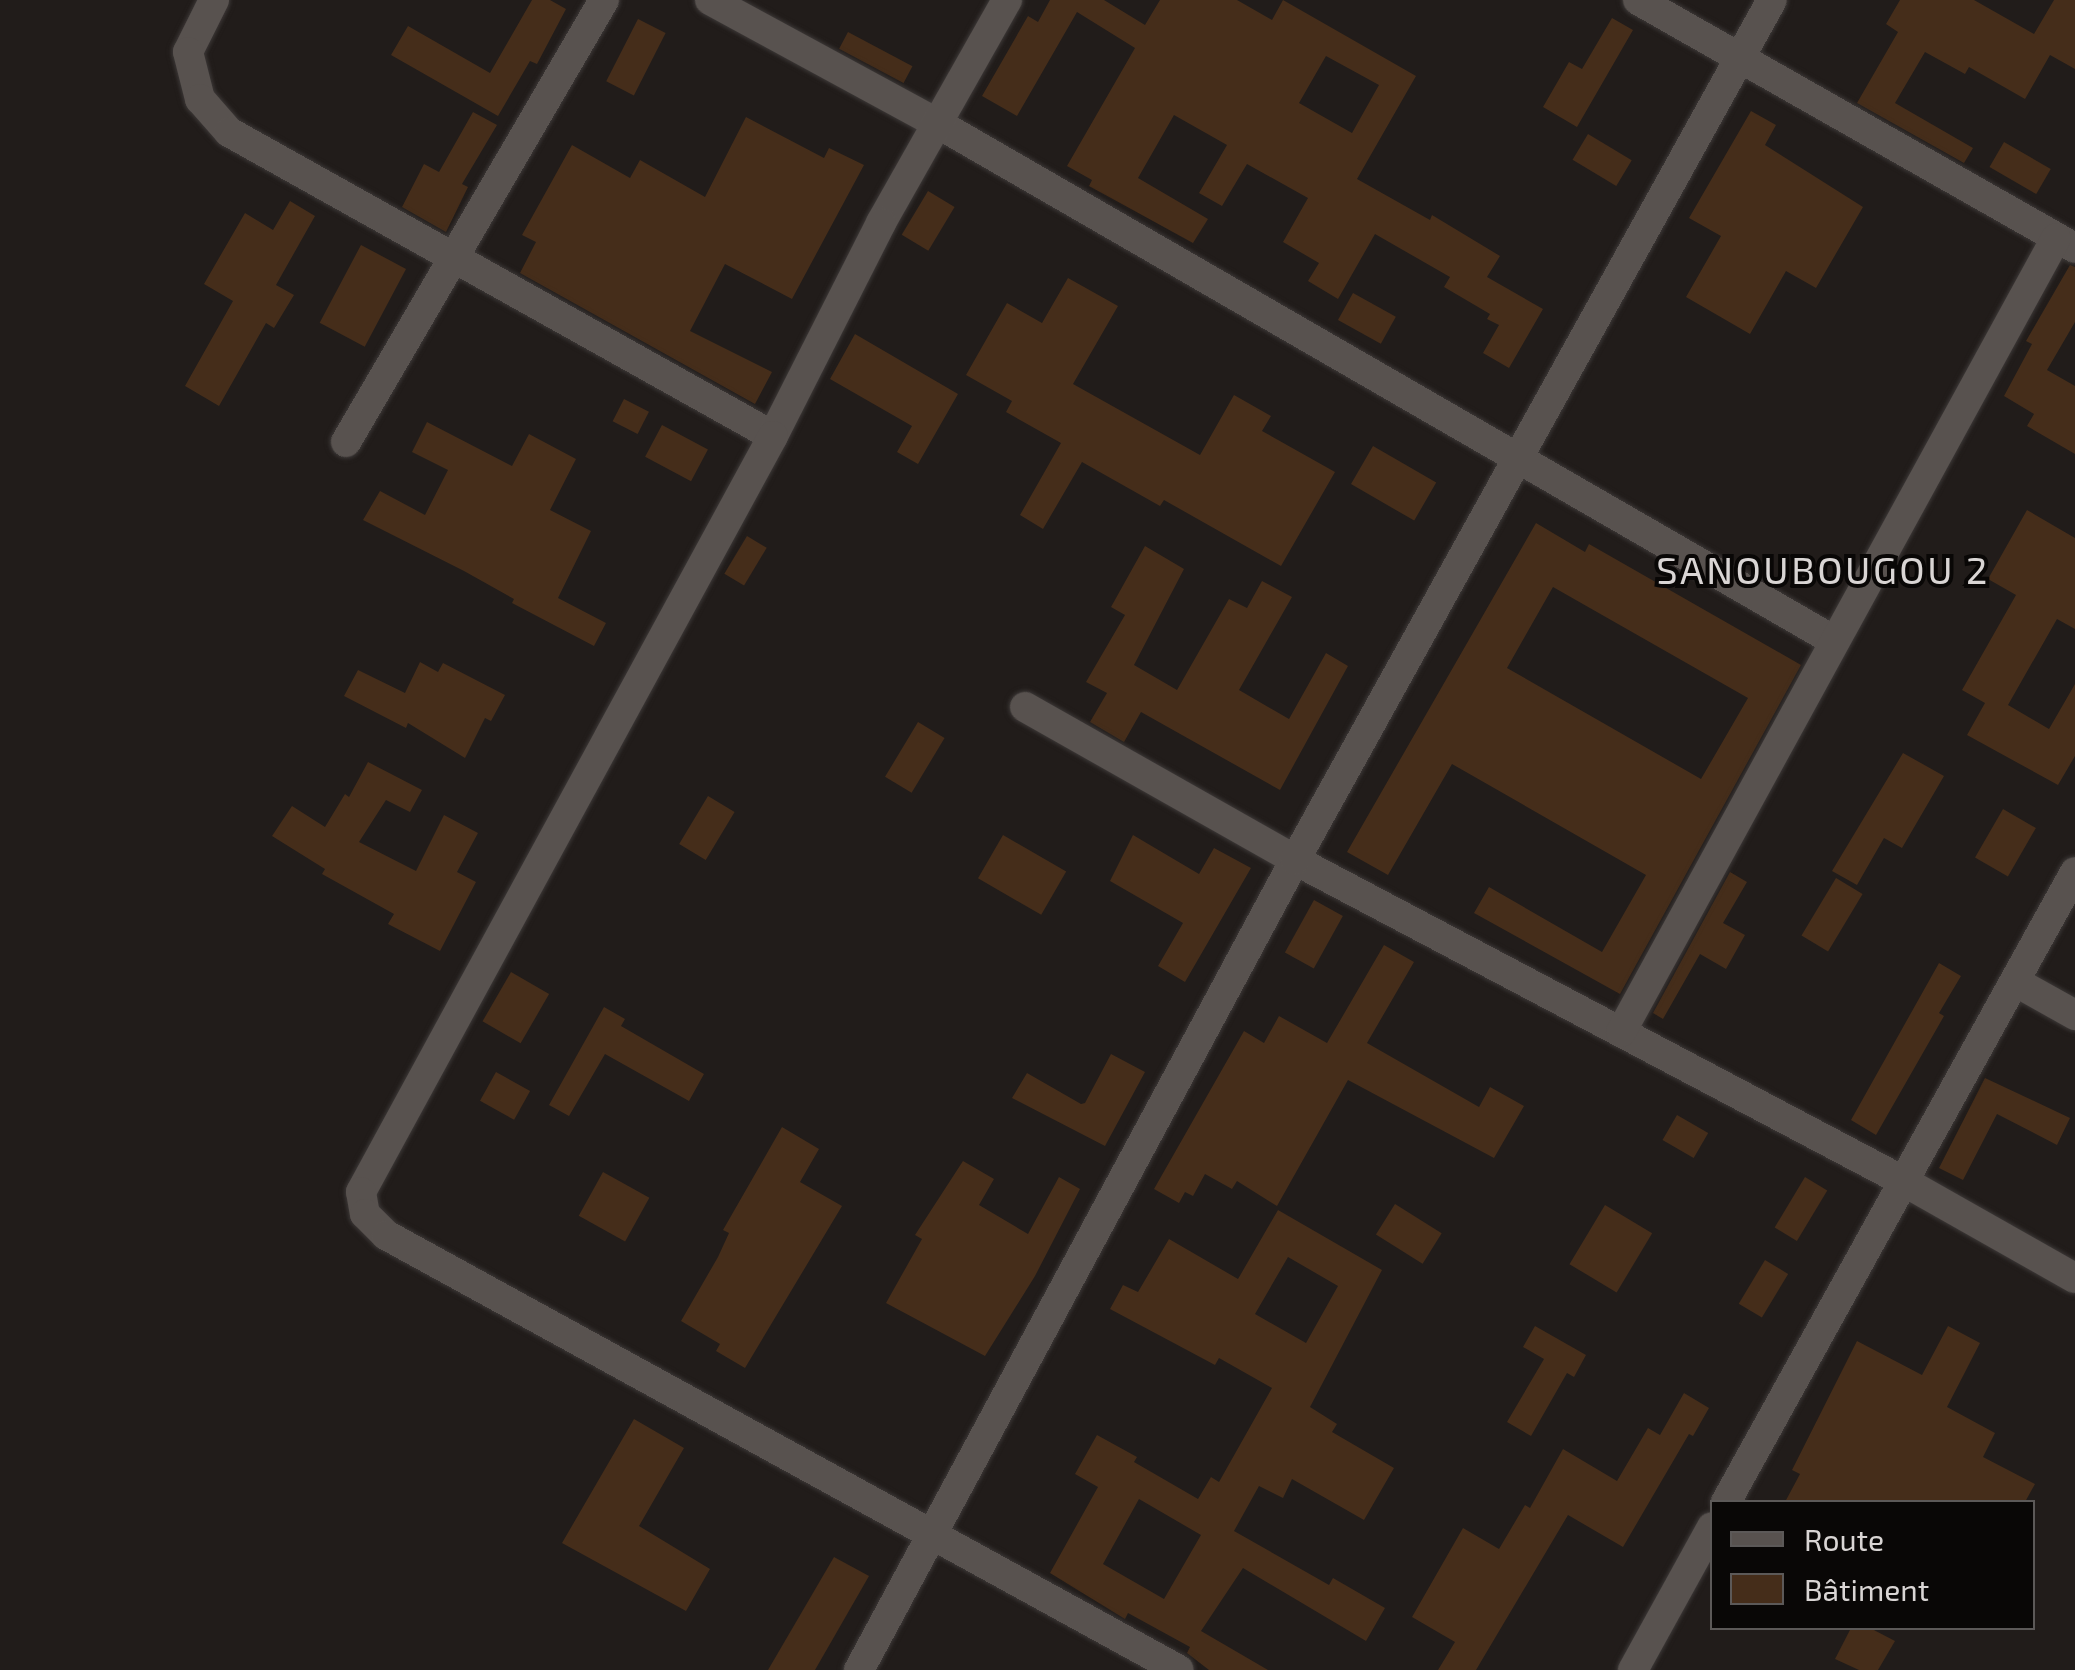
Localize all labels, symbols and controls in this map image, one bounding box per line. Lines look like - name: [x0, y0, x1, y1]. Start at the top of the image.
- district label: SANOUBOUGOU 2: [1656, 547, 1990, 593]
- legend: [1710, 1500, 2035, 1630]
- text: Route: [1804, 1521, 1884, 1557]
- text: Bâtiment: [1804, 1571, 1929, 1607]

